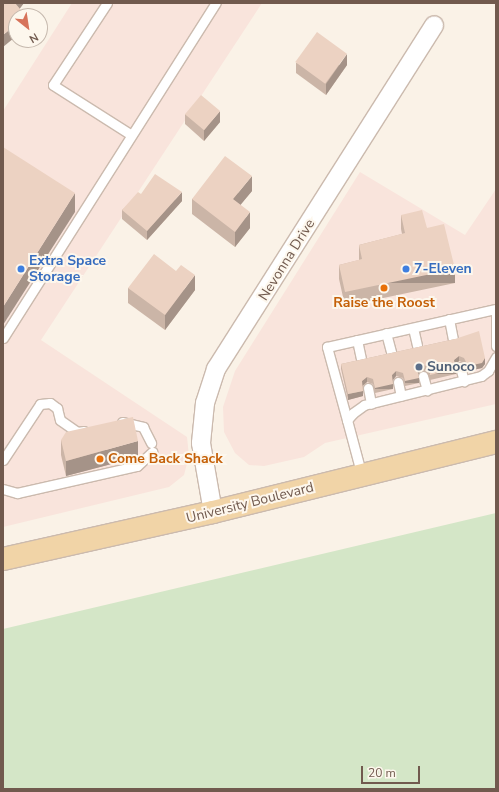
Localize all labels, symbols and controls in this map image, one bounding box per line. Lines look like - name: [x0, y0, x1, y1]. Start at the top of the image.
- north arrow: [8, 8, 48, 48]
- text: N: [26, 29, 41, 47]
- street label: Nevonna Drive: [255, 216, 319, 304]
- place label: Extra Space Storage: [29, 253, 106, 286]
- place label: 7-Eleven: [414, 261, 472, 277]
- marker: Extra Space Storage: [16, 264, 26, 274]
- marker: 7-Eleven: [401, 264, 411, 274]
- marker: Raise the Roost: [379, 283, 389, 293]
- place label: Raise the Roost: [333, 295, 435, 311]
- place label: Sunoco: [427, 359, 475, 375]
- marker: Sunoco: [414, 362, 424, 372]
- place label: Come Back Shack: [108, 451, 223, 467]
- marker: Come Back Shack: [95, 454, 105, 464]
- street label: University Boulevard: [185, 479, 315, 527]
- scale bar: [363, 758, 422, 784]
- text: 20 m: [368, 765, 396, 781]

